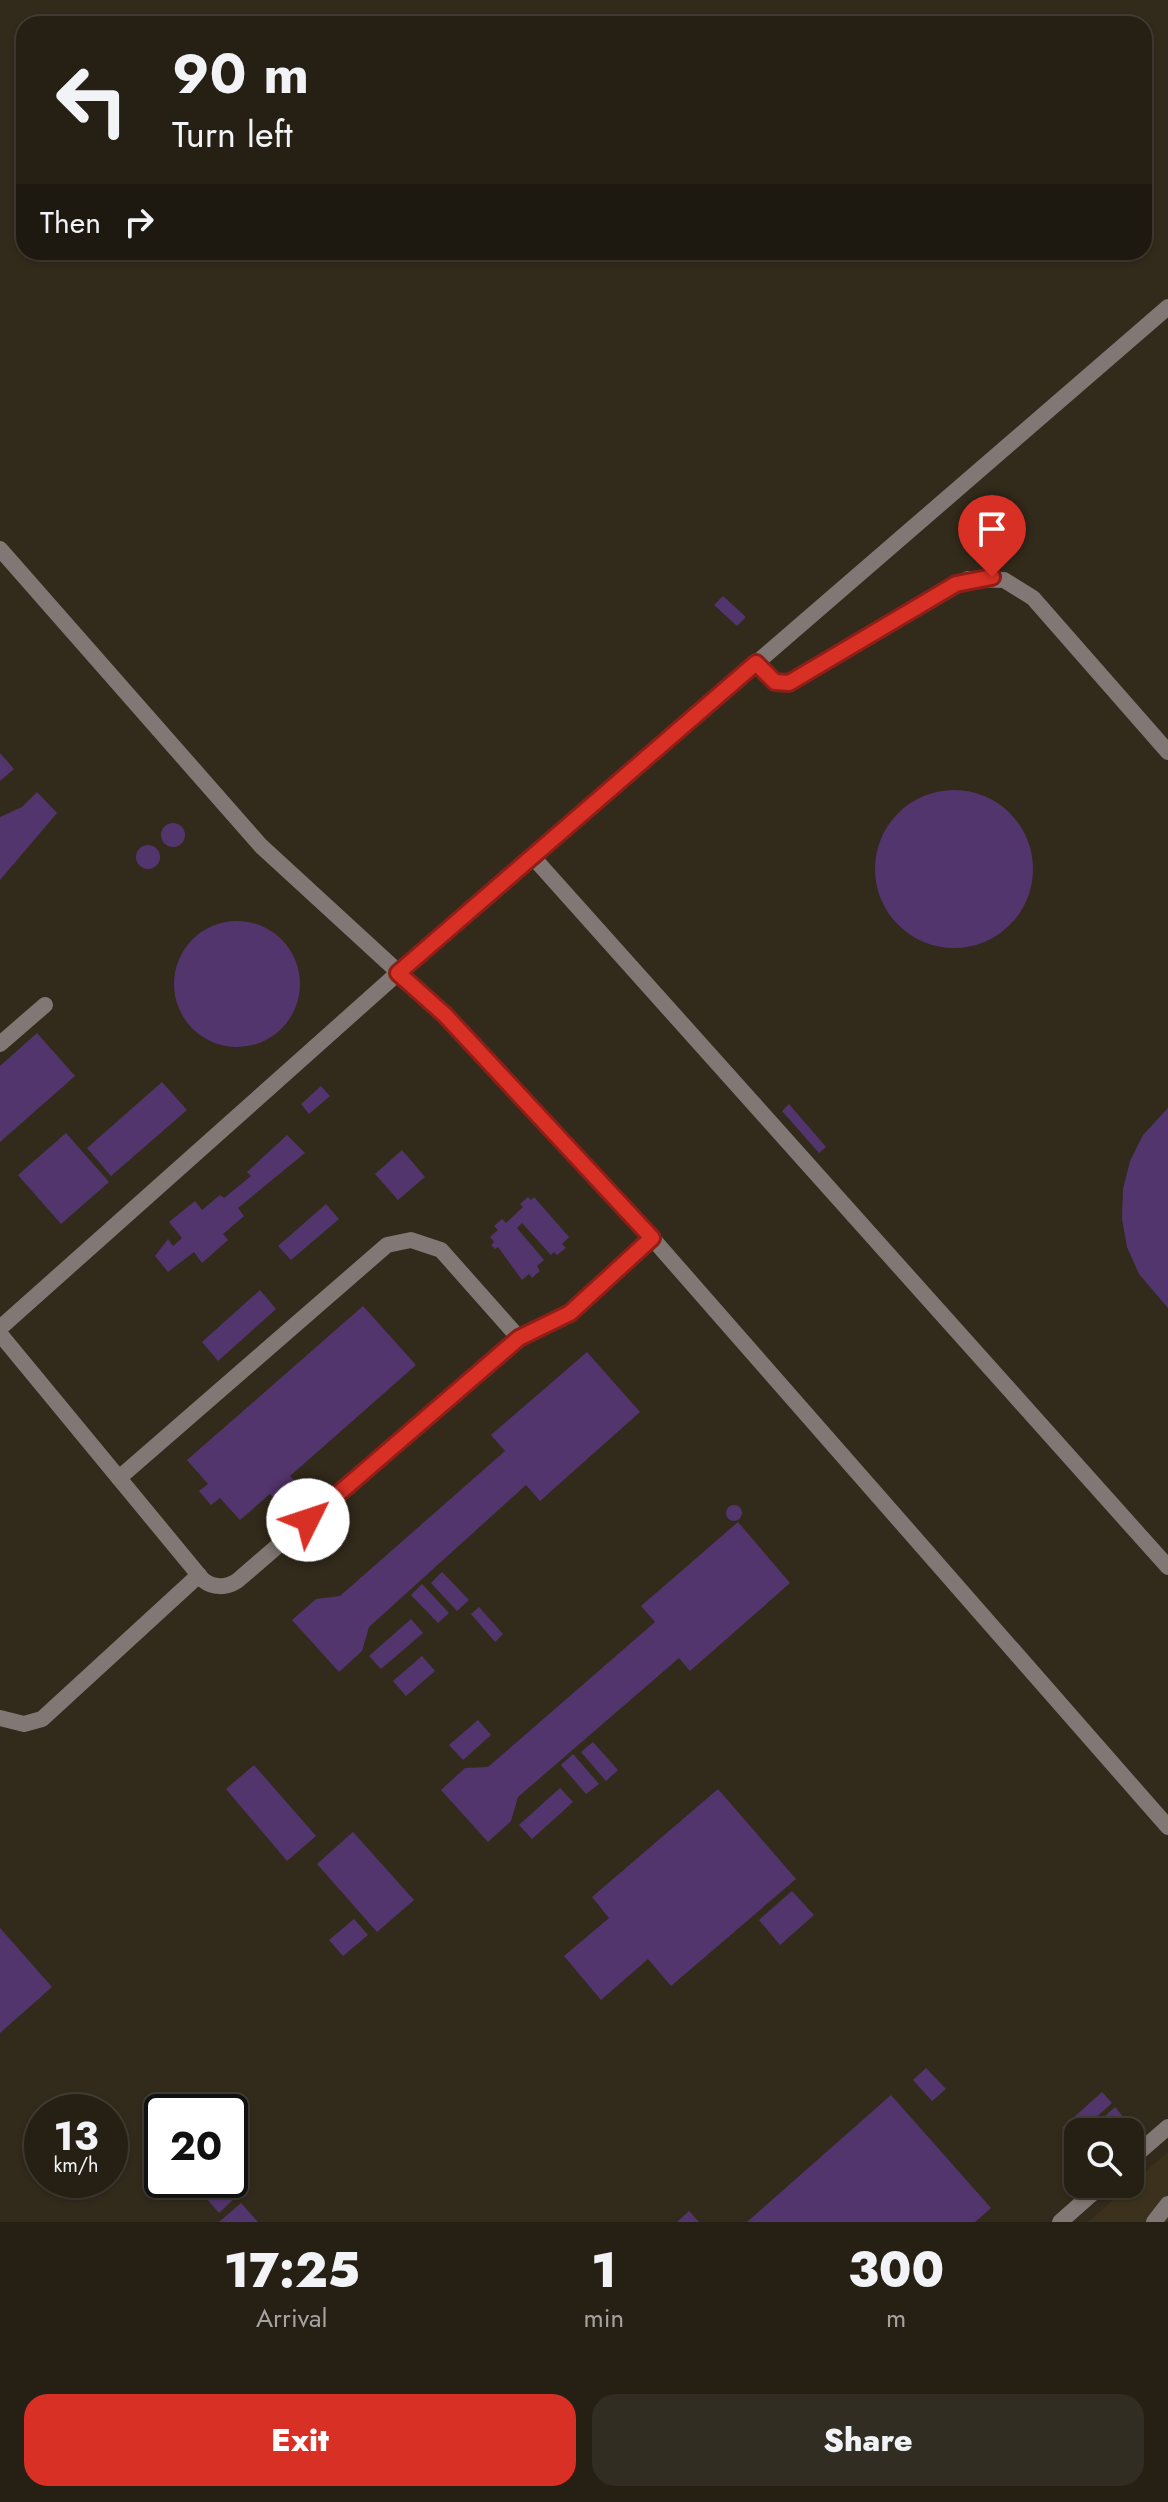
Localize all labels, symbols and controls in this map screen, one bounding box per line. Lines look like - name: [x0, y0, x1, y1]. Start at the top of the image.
- text: 90 m: [172, 33, 309, 114]
- icon: left: [40, 48, 144, 152]
- text: Turn left: [172, 108, 293, 160]
- icon: right: [117, 200, 161, 244]
- text: Then: [40, 201, 101, 244]
- pin: [958, 495, 1026, 577]
- icon: arrive: [970, 507, 1014, 551]
- position arrow: [266, 1478, 350, 1562]
- speed limit sign: 20: [144, 2094, 248, 2198]
- text: 13: [53, 2107, 99, 2165]
- map controls: [1064, 2118, 1144, 2198]
- button: search: [1064, 2118, 1144, 2198]
- text: km/h: [53, 2151, 99, 2180]
- text: 17:25: [224, 2236, 360, 2305]
- text: 1: [591, 2236, 617, 2305]
- text: 300: [848, 2236, 944, 2305]
- text: Arrival: [256, 2299, 328, 2337]
- text: min: [584, 2299, 624, 2337]
- text: m: [886, 2299, 906, 2337]
- button: Exit: [24, 2394, 576, 2486]
- button: Share: [592, 2394, 1144, 2486]

